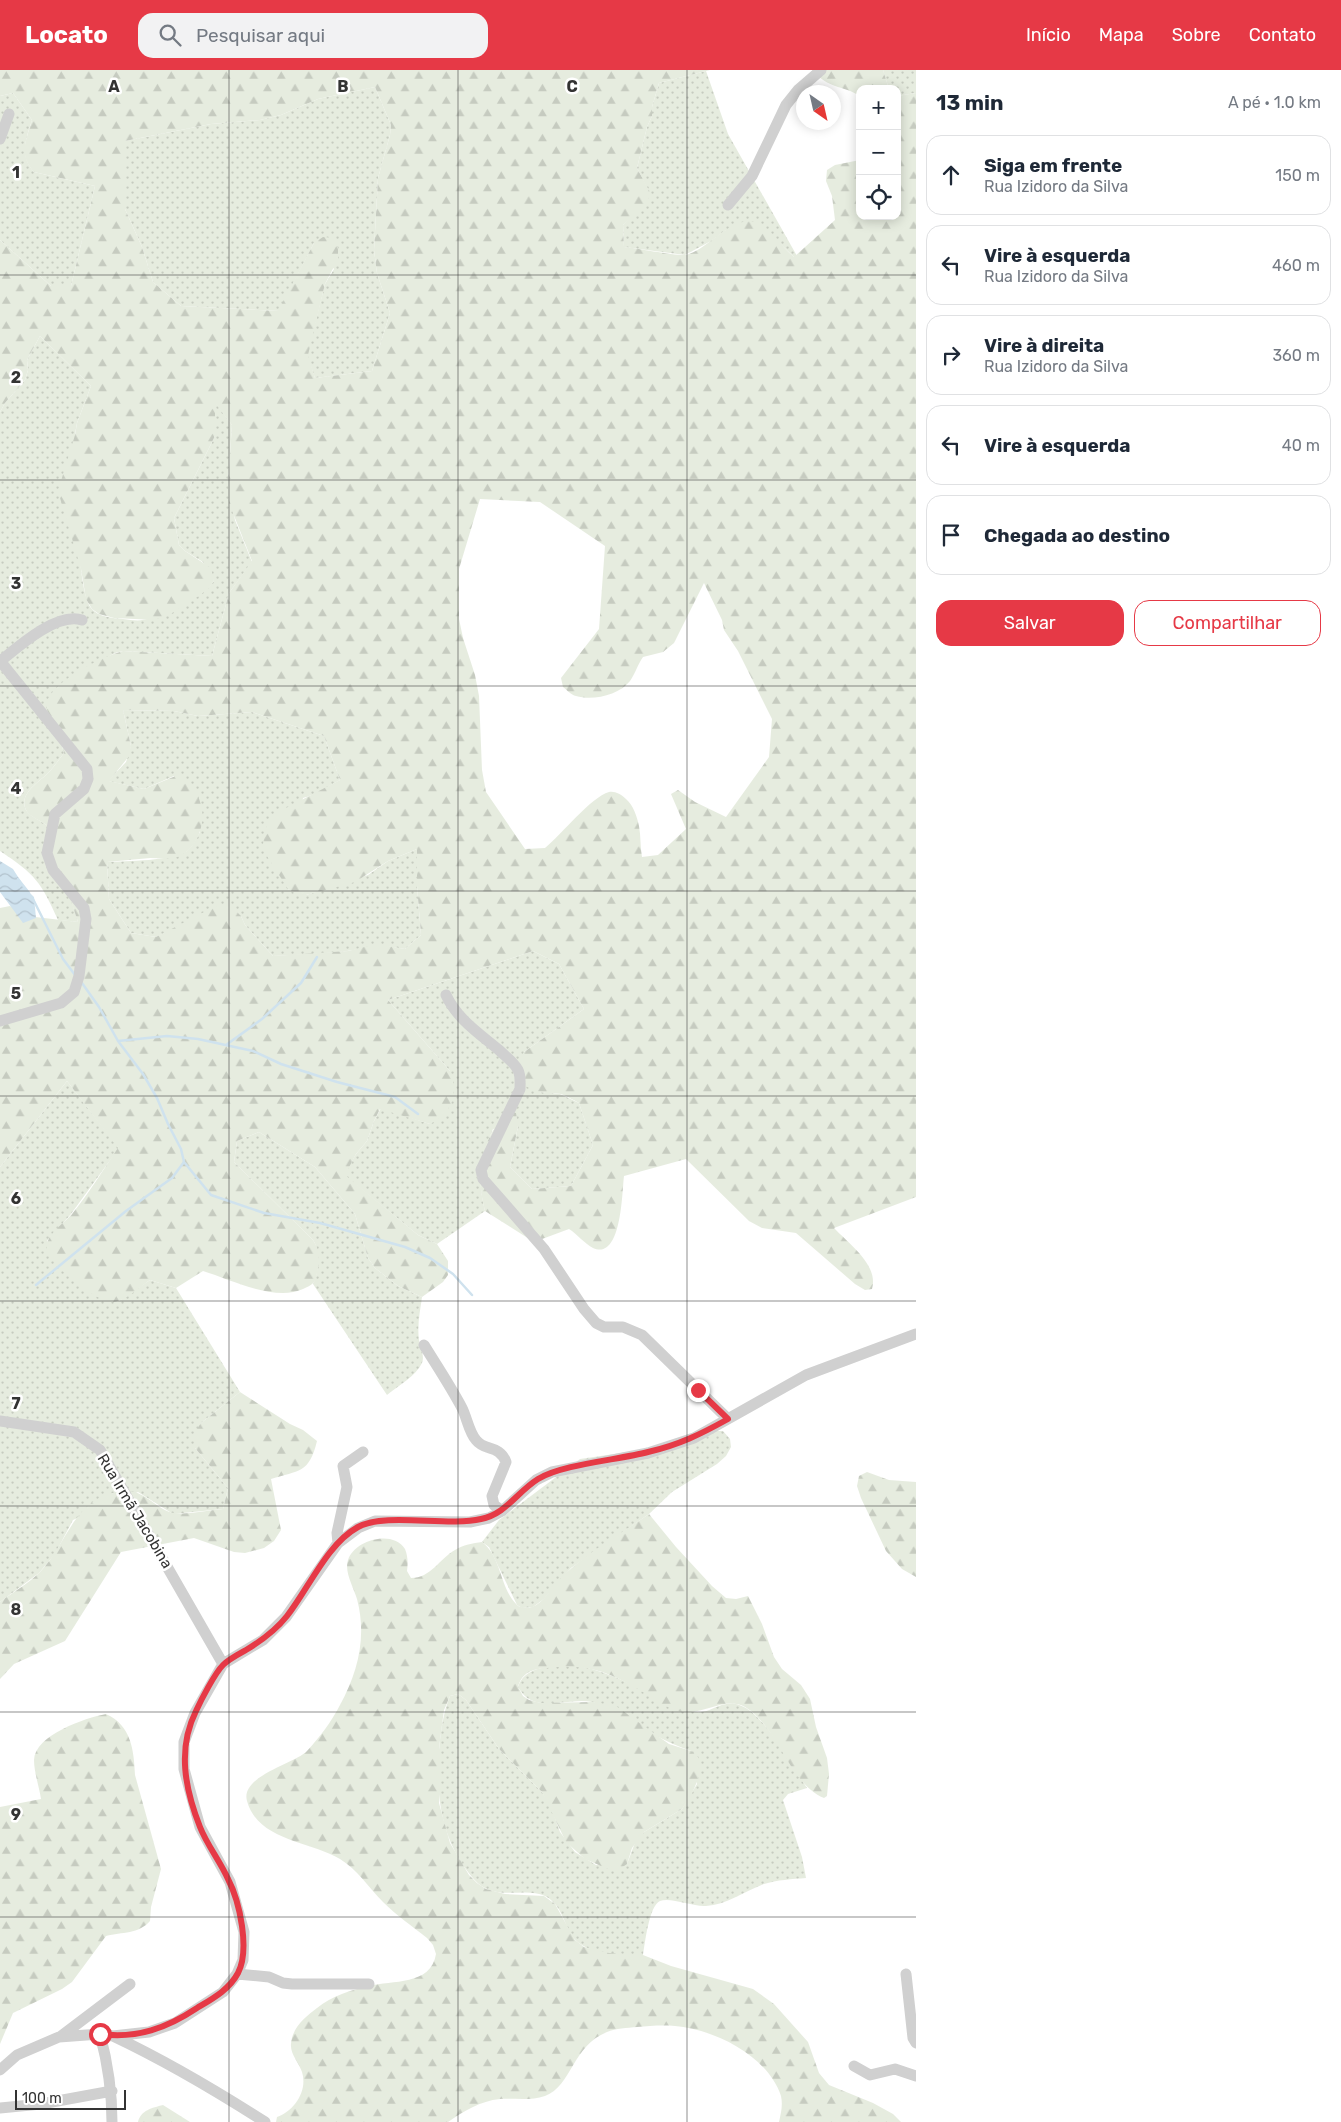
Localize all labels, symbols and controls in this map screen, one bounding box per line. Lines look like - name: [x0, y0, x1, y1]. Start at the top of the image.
- search box: [138, 13, 488, 58]
- text: Locato: [25, 21, 108, 49]
- icon: search: [156, 21, 184, 49]
- text: Pesquisar aqui: [196, 24, 325, 47]
- text: Início: [1026, 24, 1071, 46]
- text: Mapa: [1099, 24, 1144, 46]
- text: Sobre: [1172, 24, 1221, 46]
- text: Contato: [1249, 24, 1316, 46]
- text: A: [108, 77, 120, 96]
- text: B: [337, 77, 349, 96]
- text: C: [566, 77, 578, 96]
- north arrow: [796, 85, 841, 130]
- map controls: [856, 85, 901, 220]
- button: +: [856, 85, 901, 130]
- text: 13 min: [936, 90, 1004, 115]
- text: A pé · 1.0 km: [1228, 93, 1321, 112]
- button: −: [856, 130, 901, 175]
- text: Siga em frente: [984, 154, 1122, 177]
- icon: ahead: [937, 161, 965, 189]
- text: 1: [12, 163, 20, 182]
- text: 150 m: [1275, 166, 1320, 185]
- button: locate: [856, 175, 901, 220]
- text: Rua Izidoro da Silva: [984, 177, 1128, 196]
- text: Vire à esquerda: [984, 244, 1131, 267]
- icon: left: [937, 251, 965, 279]
- text: 460 m: [1272, 256, 1320, 275]
- text: Rua Izidoro da Silva: [984, 267, 1128, 286]
- text: Vire à direita: [984, 334, 1104, 357]
- icon: right: [937, 341, 965, 369]
- text: 360 m: [1272, 346, 1320, 365]
- text: Rua Izidoro da Silva: [984, 357, 1128, 376]
- text: 2: [11, 368, 21, 387]
- icon: left: [937, 431, 965, 459]
- text: Vire à esquerda: [984, 434, 1131, 457]
- text: 40 m: [1282, 436, 1320, 455]
- icon: arrive: [937, 521, 965, 549]
- text: Chegada ao destino: [984, 524, 1170, 547]
- text: 3: [11, 574, 21, 593]
- button: Salvar: [936, 600, 1124, 646]
- button: Compartilhar: [1134, 600, 1321, 646]
- text: 4: [11, 779, 22, 798]
- text: 5: [11, 984, 21, 1003]
- text: 6: [11, 1189, 21, 1208]
- route end: [687, 1379, 710, 1402]
- text: 7: [11, 1394, 21, 1413]
- street label: Rua Irmã Jacobina: [94, 1450, 176, 1572]
- text: 8: [11, 1600, 22, 1619]
- text: 9: [11, 1805, 21, 1824]
- route start: [89, 2023, 112, 2046]
- scale bar: [15, 2087, 126, 2110]
- text: 100 m: [22, 2090, 62, 2107]

